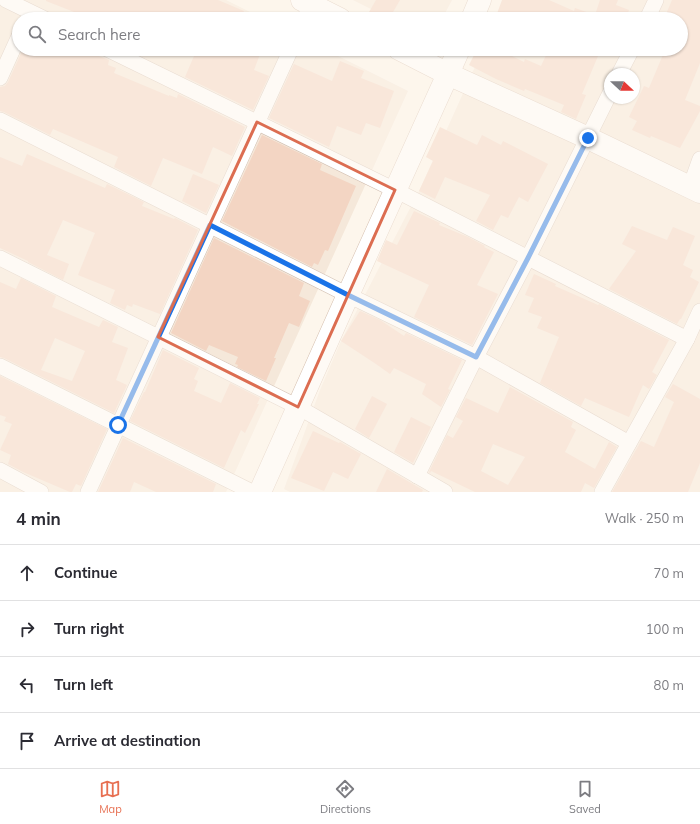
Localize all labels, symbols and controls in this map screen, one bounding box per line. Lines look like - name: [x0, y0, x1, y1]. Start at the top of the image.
- search box: [12, 12, 688, 56]
- icon: search: [26, 23, 48, 45]
- text: Search here: [58, 25, 140, 44]
- north arrow: [604, 68, 640, 104]
- route end: [579, 129, 597, 147]
- route start: [109, 416, 127, 434]
- text: 4 min: [16, 508, 61, 529]
- text: Walk · 250 m: [605, 510, 684, 526]
- icon: ahead: [16, 562, 38, 584]
- text: Continue: [54, 563, 117, 582]
- text: 70 m: [654, 565, 684, 581]
- icon: right: [16, 618, 38, 640]
- text: Turn right: [54, 619, 124, 638]
- text: 100 m: [646, 621, 684, 637]
- icon: left: [16, 674, 38, 696]
- text: Turn left: [54, 675, 113, 694]
- text: 80 m: [654, 677, 684, 693]
- icon: arrive: [16, 730, 38, 752]
- text: Arrive at destination: [54, 731, 201, 750]
- tab: Map: [99, 778, 122, 816]
- tab: Directions: [320, 778, 371, 816]
- tab: Saved: [569, 778, 601, 816]

